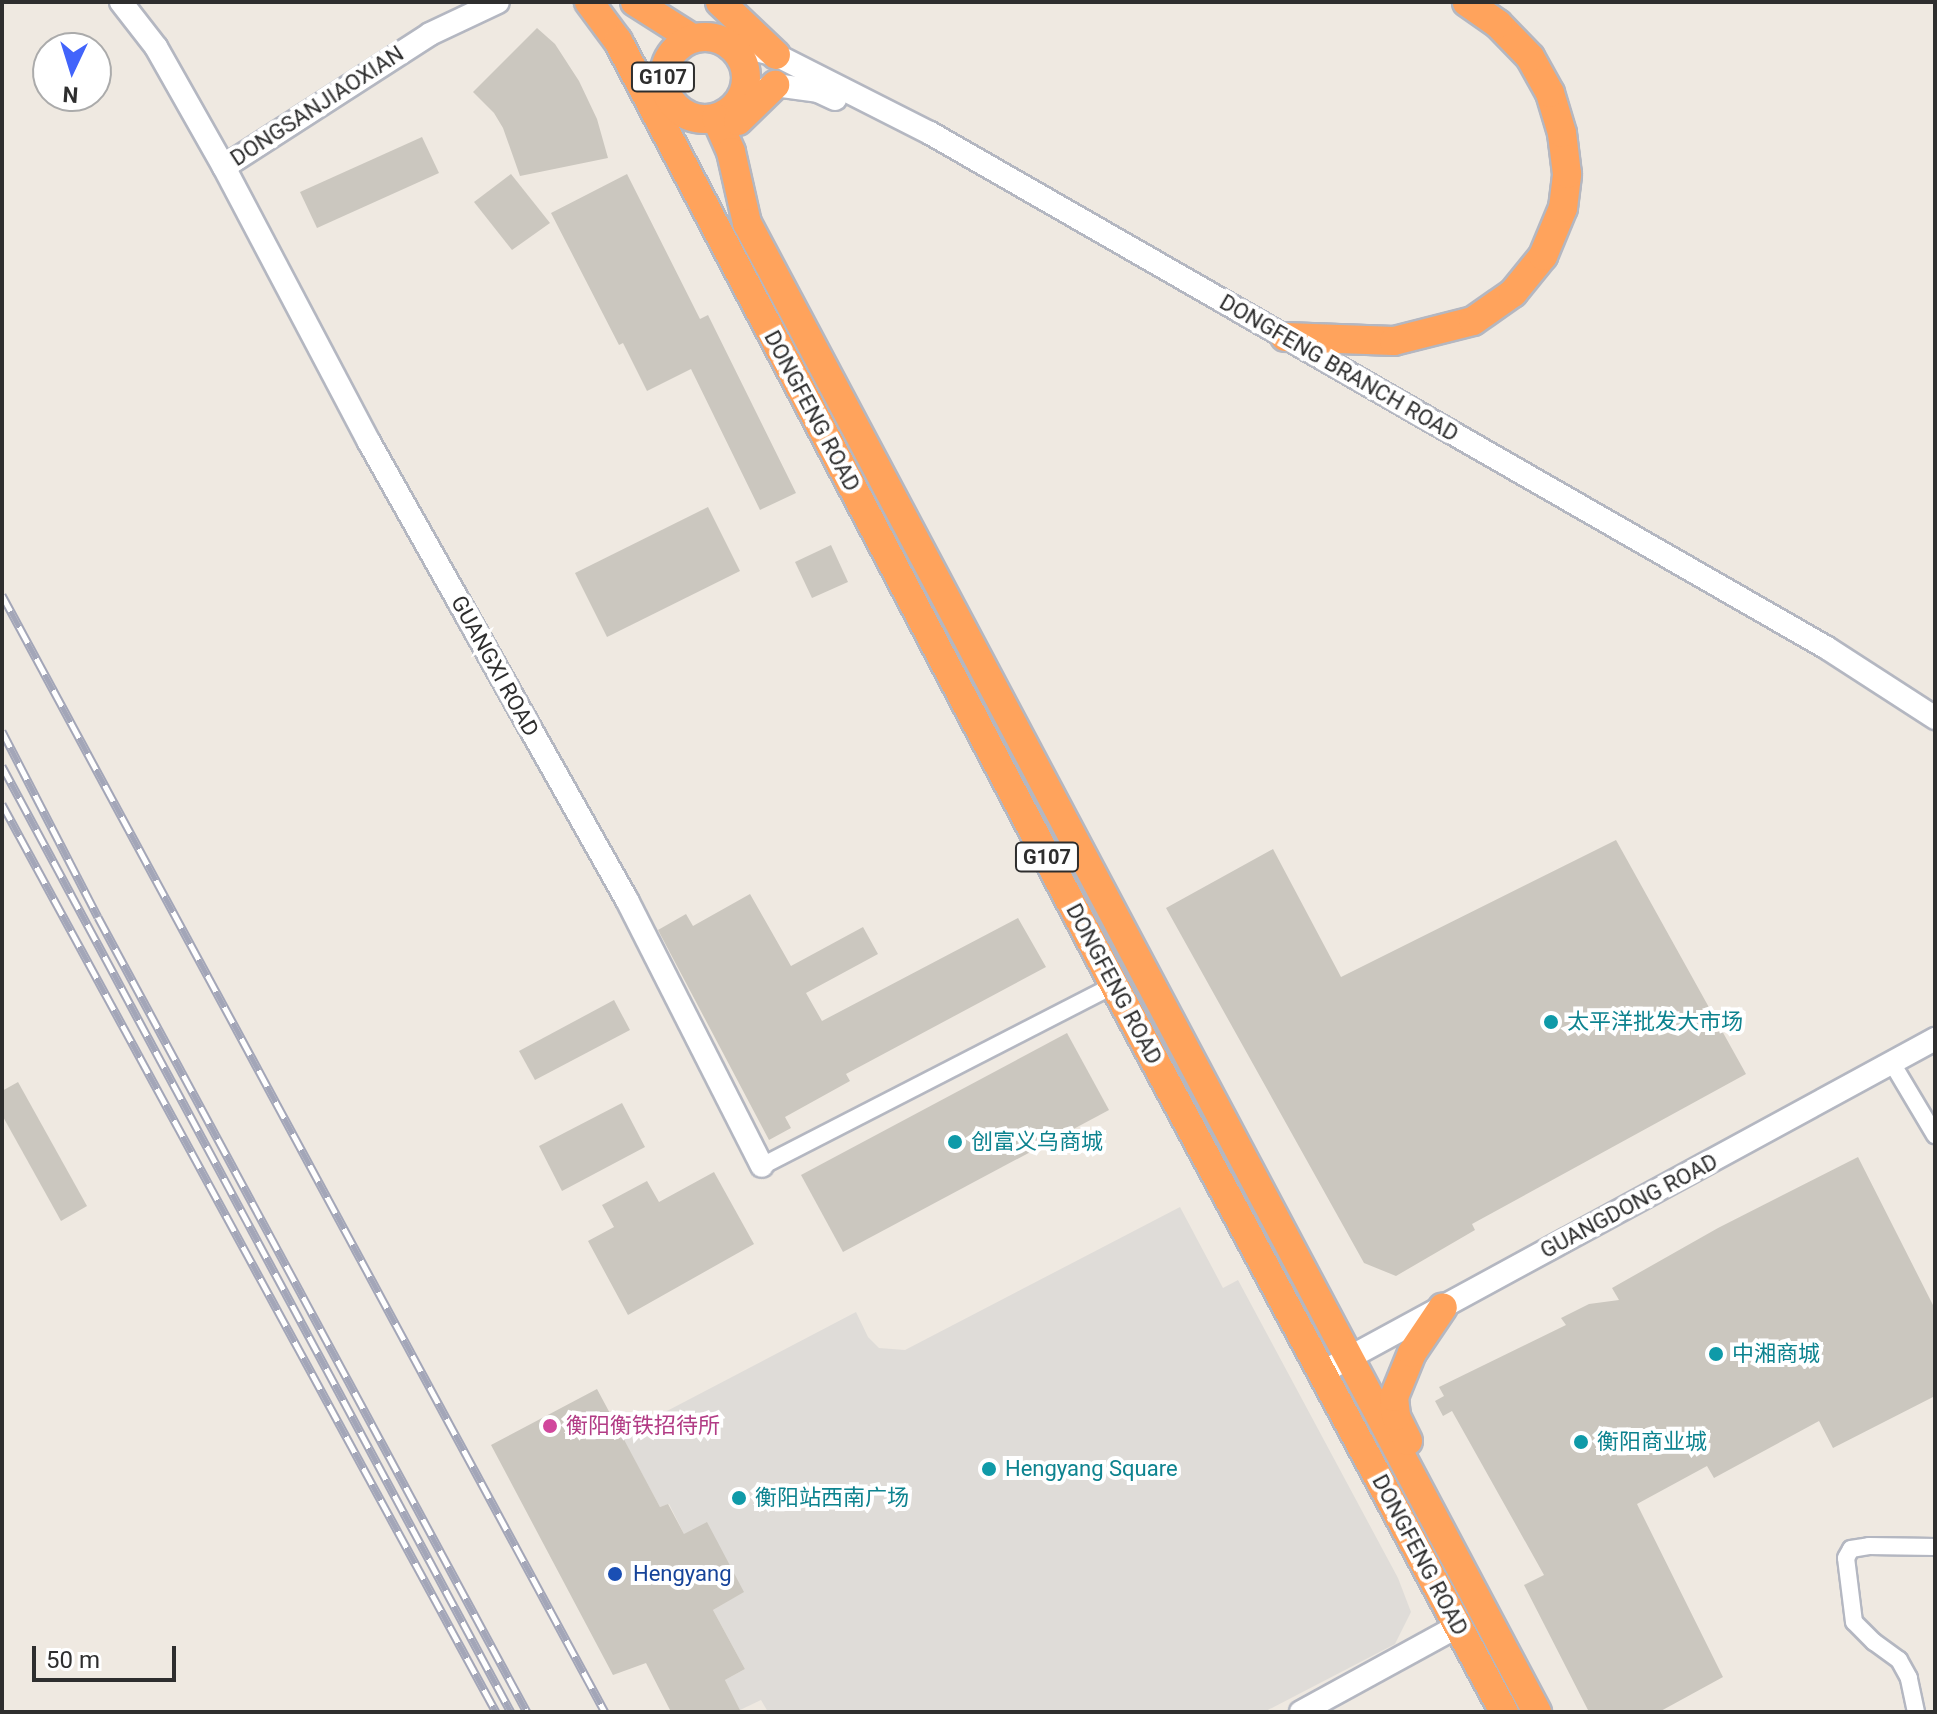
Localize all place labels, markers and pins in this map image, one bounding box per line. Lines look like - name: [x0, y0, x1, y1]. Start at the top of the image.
- place label: 太平洋批发大市场: [1567, 1009, 1743, 1035]
- marker: 太平洋批发大市场: [1542, 1013, 1560, 1031]
- place label: 创富义乌商城: [971, 1129, 1103, 1155]
- marker: 创富义乌商城: [946, 1133, 964, 1151]
- place label: 中湘商城: [1732, 1341, 1820, 1367]
- marker: 中湘商城: [1707, 1345, 1725, 1363]
- place label: 衡阳衡铁招待所: [566, 1413, 720, 1439]
- marker: 衡阳衡铁招待所: [541, 1417, 559, 1435]
- place label: 衡阳商业城: [1597, 1429, 1707, 1455]
- marker: 衡阳商业城: [1572, 1433, 1590, 1451]
- place label: Hengyang Square: [1005, 1456, 1178, 1482]
- marker: Hengyang Square: [980, 1460, 998, 1478]
- place label: 衡阳站西南广场: [755, 1485, 909, 1511]
- marker: 衡阳站西南广场: [730, 1489, 748, 1507]
- place label: Hengyang: [633, 1561, 732, 1587]
- marker: Hengyang: [604, 1563, 626, 1585]

